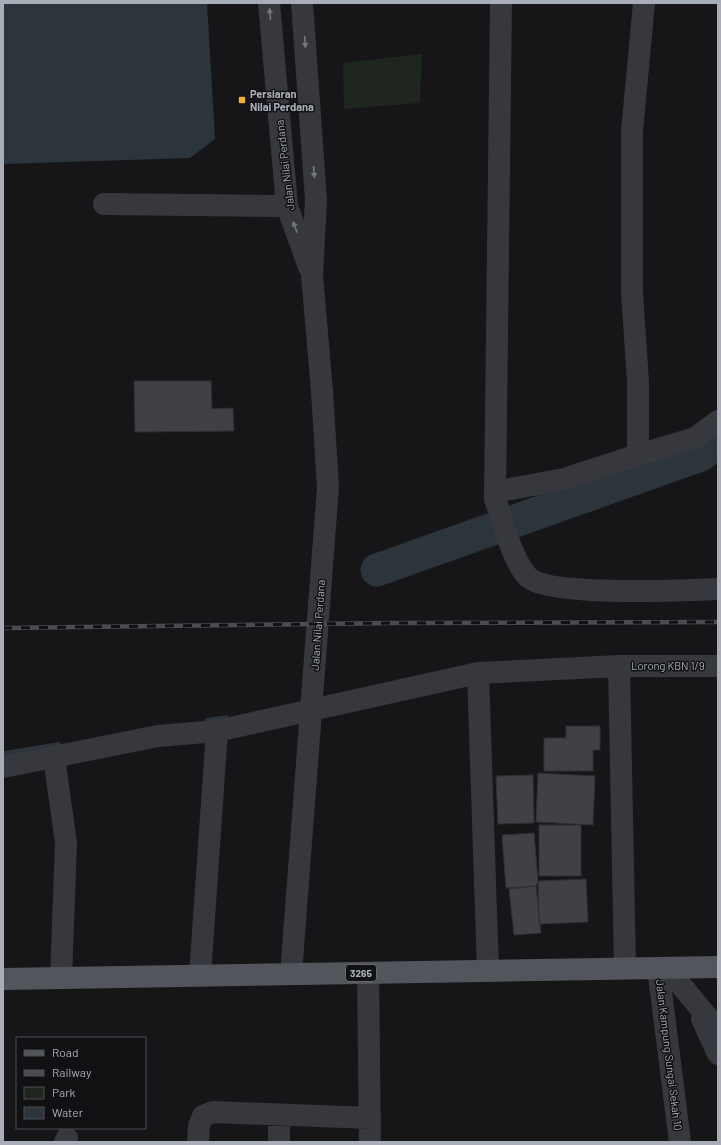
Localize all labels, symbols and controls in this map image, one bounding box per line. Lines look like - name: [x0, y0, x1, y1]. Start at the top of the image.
- one-way arrow: [266, 8, 273, 20]
- one-way arrow: [301, 36, 308, 48]
- place label: Persiaran Nilai Perdana: [250, 87, 314, 113]
- marker: Persiaran Nilai Perdana: [237, 95, 247, 105]
- street label: Jalan Nilai Perdana: [273, 119, 296, 211]
- one-way arrow: [311, 166, 318, 178]
- one-way arrow: [292, 221, 298, 233]
- street label: Jalan Nilai Perdana: [308, 579, 327, 671]
- street label: Lorong KBN 1/9: [631, 659, 705, 672]
- road number: 3265: [346, 965, 376, 981]
- street label: Jalan Kampung Sungai Sekah 10: [654, 979, 685, 1131]
- legend: [16, 1037, 146, 1129]
- text: Road: [52, 1045, 79, 1059]
- text: Railway: [52, 1065, 92, 1079]
- text: Park: [52, 1085, 76, 1099]
- text: Water: [52, 1105, 84, 1119]

